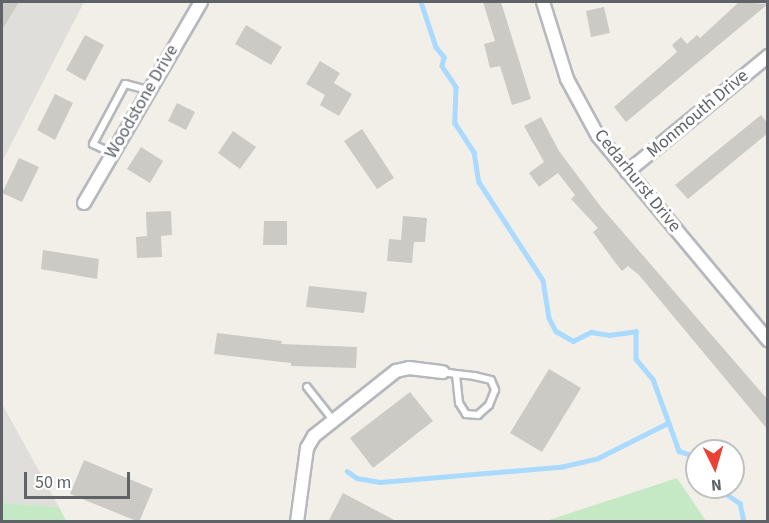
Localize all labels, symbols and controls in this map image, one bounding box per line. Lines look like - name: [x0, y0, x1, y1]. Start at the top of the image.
- street label: Woodstone Drive: [101, 41, 183, 163]
- street label: Monmouth Drive: [643, 65, 753, 163]
- street label: Cedarhurst Drive: [589, 125, 685, 237]
- north arrow: [685, 439, 745, 499]
- scale bar: [27, 460, 134, 498]
- text: 50 m: [35, 470, 71, 495]
- text: N: [710, 474, 723, 496]

